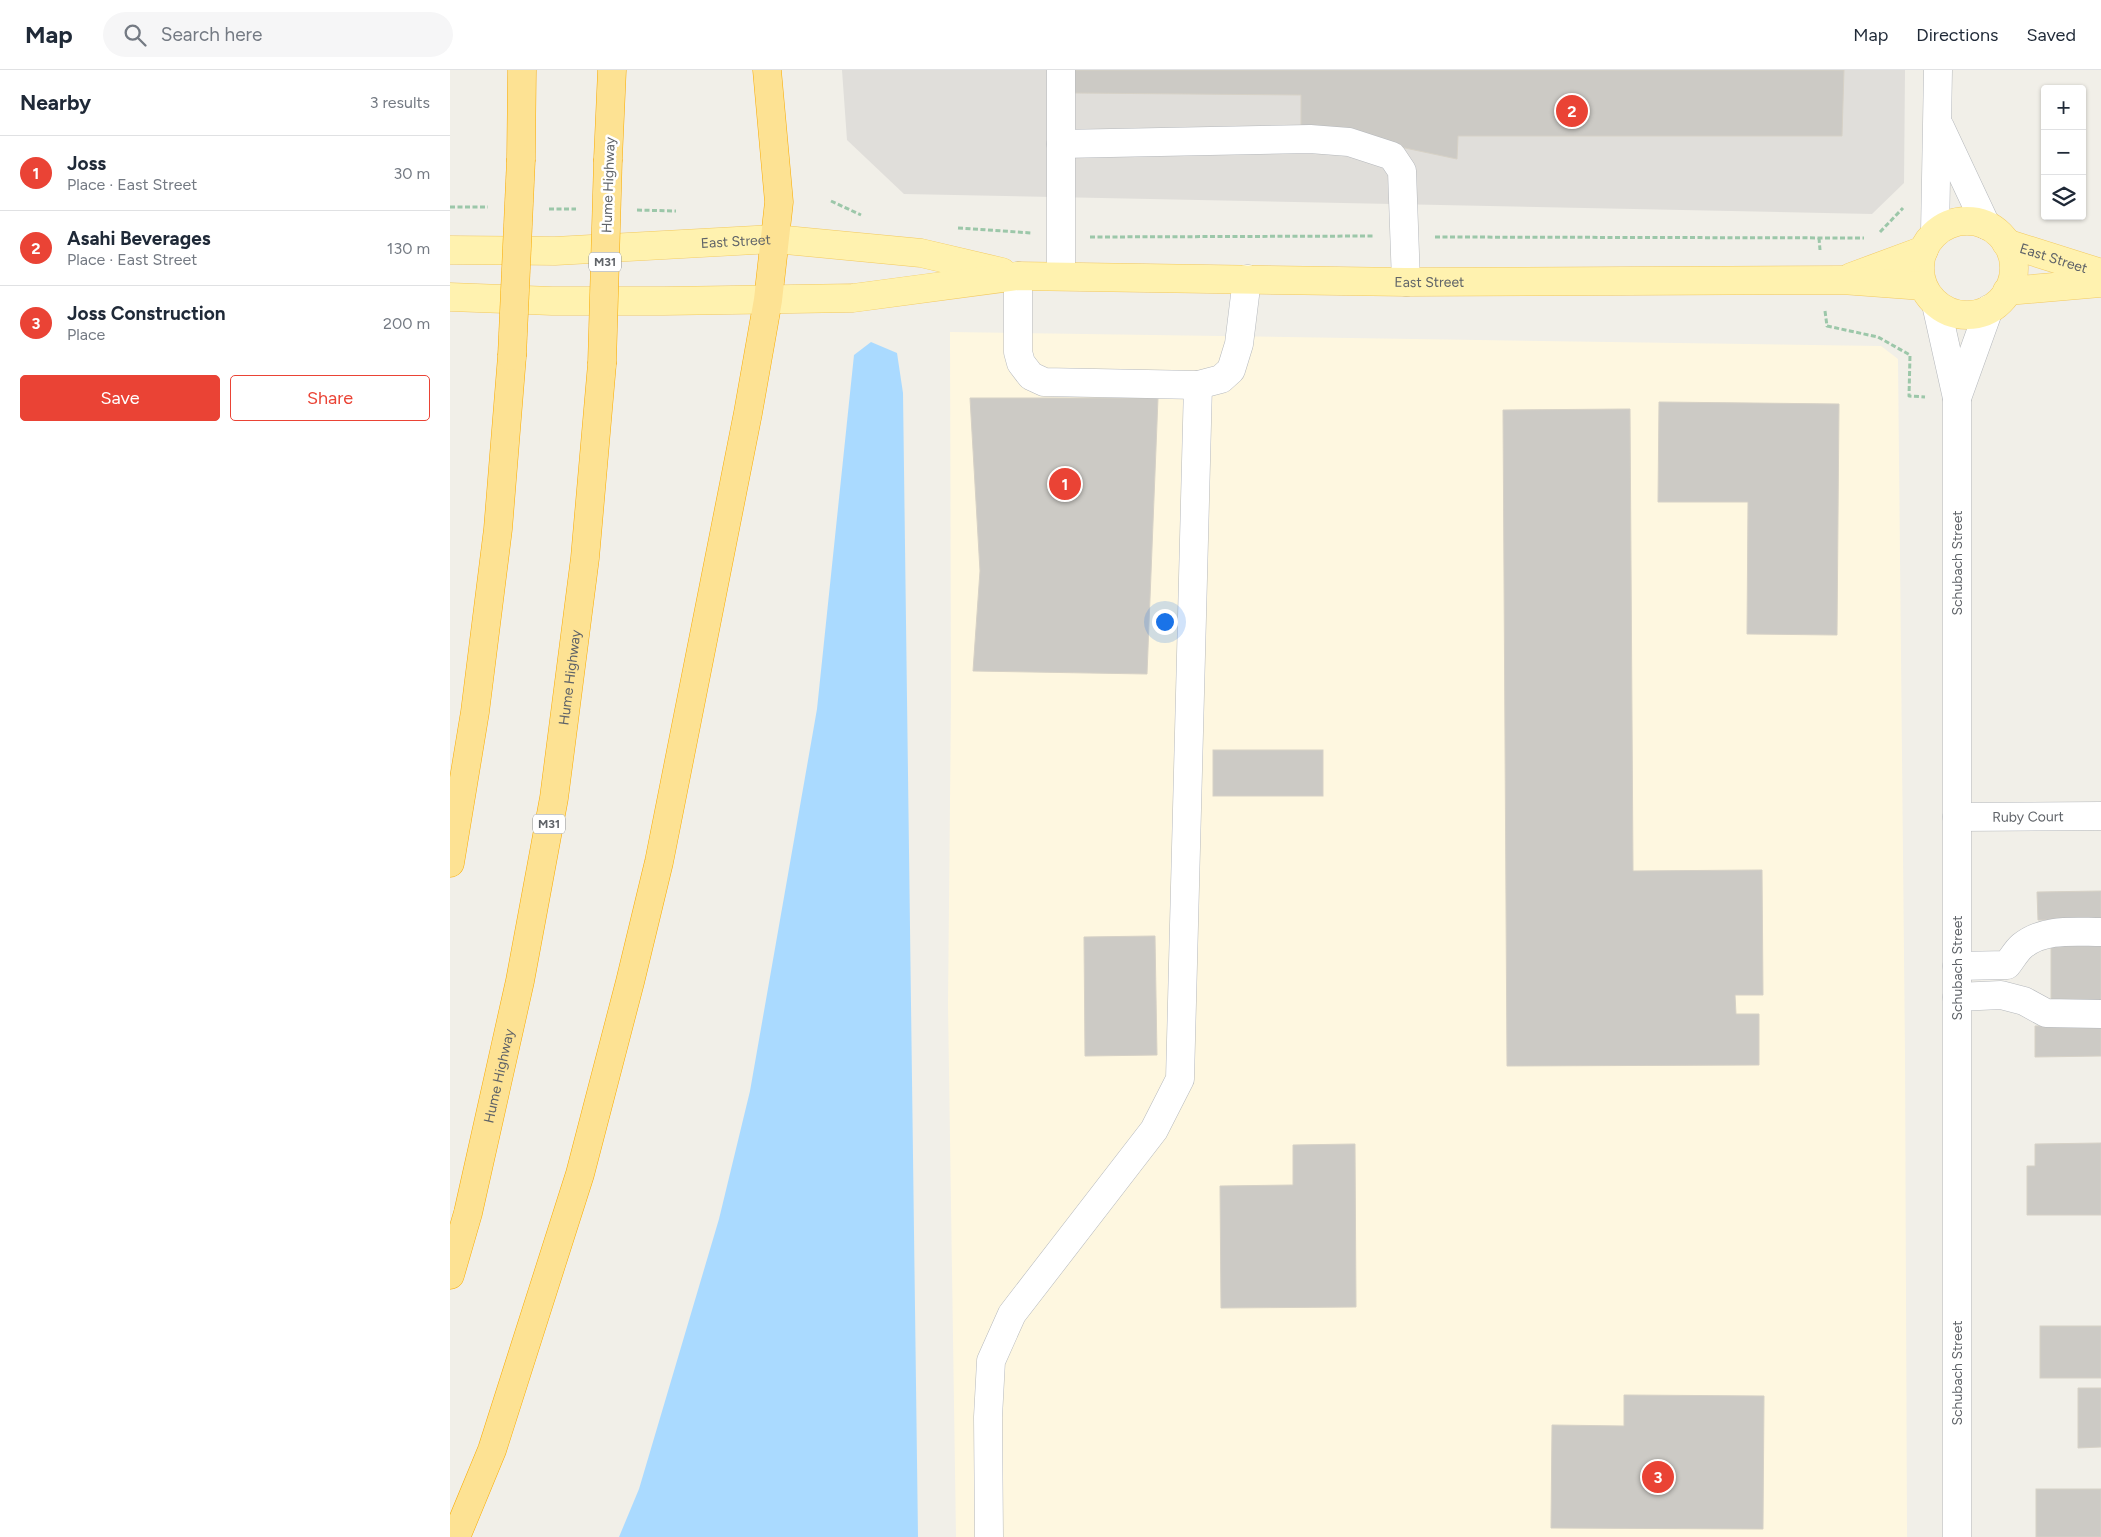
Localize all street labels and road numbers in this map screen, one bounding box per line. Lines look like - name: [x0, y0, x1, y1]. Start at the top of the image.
- street label: Hume Highway: [598, 136, 619, 233]
- street label: East Street: [700, 231, 771, 252]
- street label: East Street: [2018, 240, 2089, 277]
- road number: M31: [589, 252, 621, 272]
- street label: East Street: [1394, 274, 1464, 291]
- street label: Schubach Street: [1949, 510, 1966, 616]
- street label: Hume Highway: [555, 628, 585, 726]
- street label: Ruby Court: [1992, 808, 2064, 826]
- road number: M31: [533, 814, 565, 834]
- street label: Schubach Street: [1949, 915, 1966, 1021]
- street label: Hume Highway: [480, 1027, 518, 1125]
- street label: Schubach Street: [1949, 1320, 1966, 1426]

